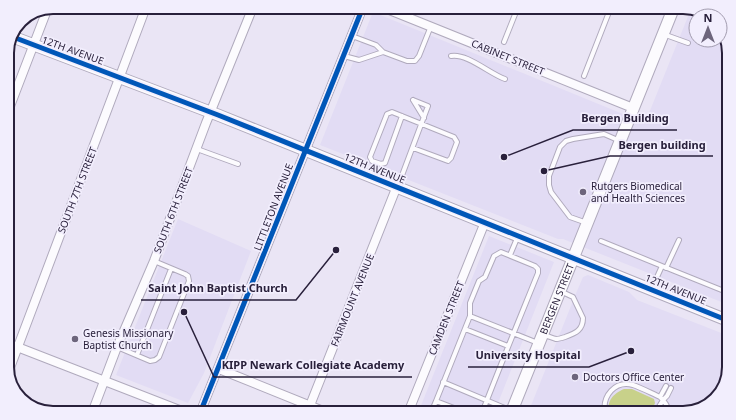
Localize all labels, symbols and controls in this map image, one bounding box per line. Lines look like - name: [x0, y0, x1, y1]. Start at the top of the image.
- north arrow: [688, 8, 728, 48]
- text: N: [704, 10, 712, 25]
- street label: 12TH AVENUE: [40, 32, 106, 68]
- street label: CABINET STREET: [469, 36, 547, 78]
- callout: Bergen Building: [573, 107, 677, 130]
- text: Bergen Building: [581, 110, 669, 125]
- callout: Bergen building: [610, 133, 713, 156]
- text: Bergen building: [618, 137, 706, 152]
- street label: SOUTH 7TH STREET: [54, 144, 100, 235]
- street label: 12TH AVENUE: [342, 149, 408, 187]
- street label: LITTLETON AVENUE: [250, 161, 296, 253]
- street label: SOUTH 6TH STREET: [150, 164, 196, 255]
- place label: Rutgers Biomedical and Health Sciences: [591, 179, 685, 205]
- marker: Rutgers Biomedical and Health Sciences: [578, 187, 588, 197]
- street label: FAIRMOUNT AVENUE: [327, 251, 377, 349]
- street label: BERGEN STREET: [536, 261, 577, 336]
- street label: 12TH AVENUE: [643, 270, 709, 308]
- callout: Saint John Baptist Church: [141, 277, 296, 300]
- street label: CAMDEN STREET: [425, 278, 467, 357]
- text: Saint John Baptist Church: [148, 280, 288, 295]
- place label: Genesis Missionary Baptist Church: [83, 326, 174, 352]
- marker: Genesis Missionary Baptist Church: [70, 334, 80, 344]
- callout: University Hospital: [468, 344, 589, 367]
- text: University Hospital: [476, 347, 580, 362]
- callout: KIPP Newark Collegiate Academy: [214, 354, 412, 377]
- text: KIPP Newark Collegiate Academy: [222, 357, 405, 372]
- place label: Doctors Office Center: [583, 370, 684, 384]
- marker: Doctors Office Center: [570, 372, 580, 382]

